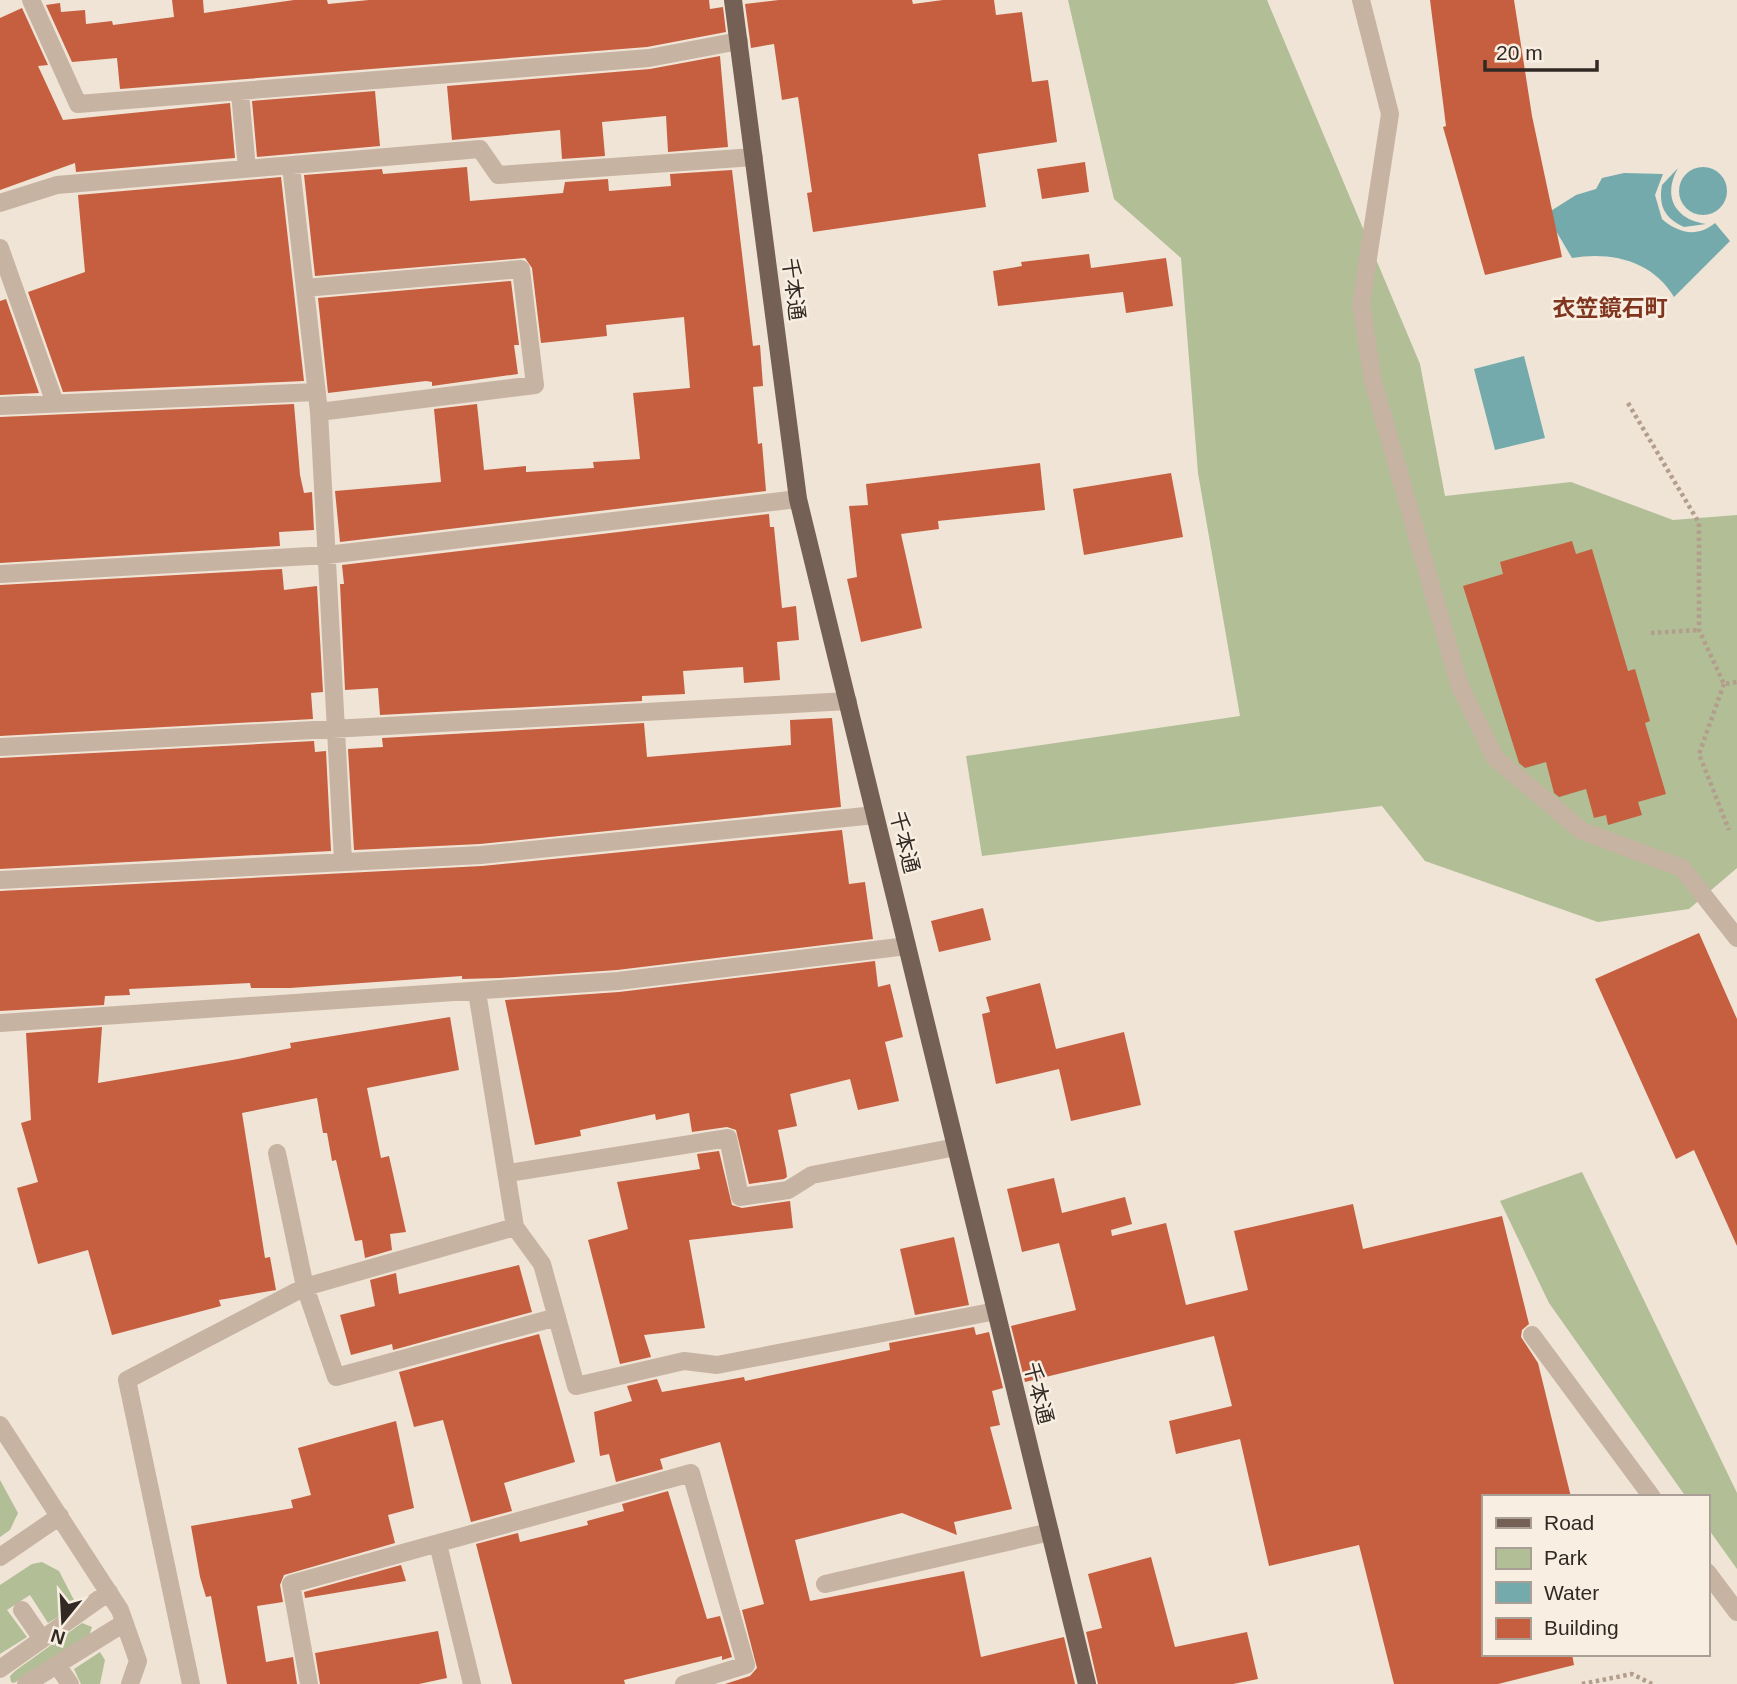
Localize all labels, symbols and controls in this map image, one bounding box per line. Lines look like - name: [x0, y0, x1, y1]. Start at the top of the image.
- scale bar: [1485, 28, 1597, 72]
- text: 20 m: [1496, 41, 1543, 64]
- street label: 千本通: [779, 256, 809, 322]
- district label: 衣笠鏡石町: [1553, 295, 1668, 321]
- street label: 千本通: [886, 809, 924, 875]
- street label: 千本通: [1020, 1360, 1058, 1426]
- legend: [1482, 1495, 1709, 1656]
- text: Road: [1544, 1511, 1594, 1534]
- text: Park: [1544, 1546, 1588, 1569]
- text: Water: [1544, 1581, 1599, 1604]
- north arrow: [28, 1586, 98, 1656]
- text: Building: [1544, 1616, 1619, 1639]
- text: N: [48, 1625, 68, 1649]

